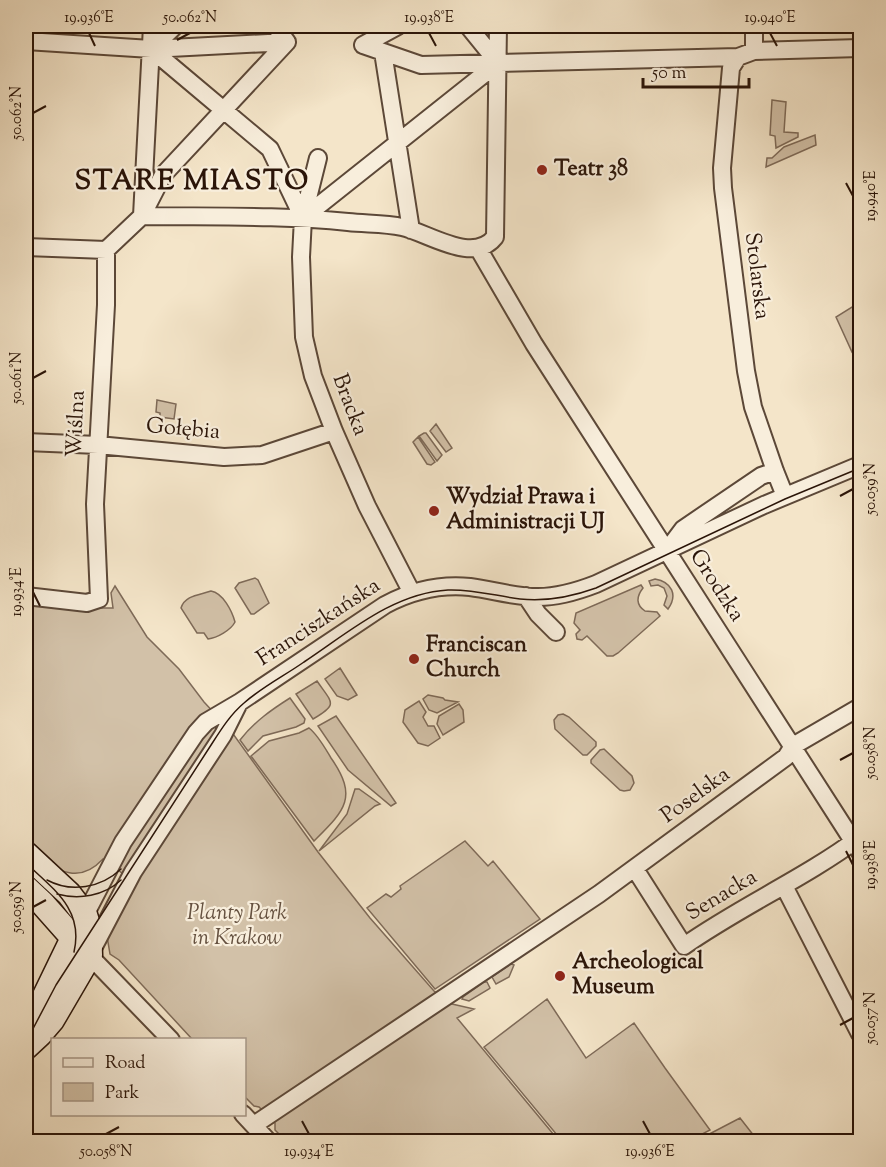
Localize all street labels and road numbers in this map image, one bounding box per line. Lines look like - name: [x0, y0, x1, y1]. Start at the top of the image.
- street label: Stolarska: [735, 231, 777, 321]
- street label: Bracka: [323, 369, 375, 441]
- street label: Wiślna: [59, 390, 95, 458]
- street label: Gołębia: [145, 411, 221, 449]
- street label: Grodzka: [680, 543, 752, 629]
- street label: Franciszkańska: [251, 571, 387, 675]
- street label: Poselska: [655, 760, 737, 832]
- street label: Senacka: [680, 862, 764, 930]

